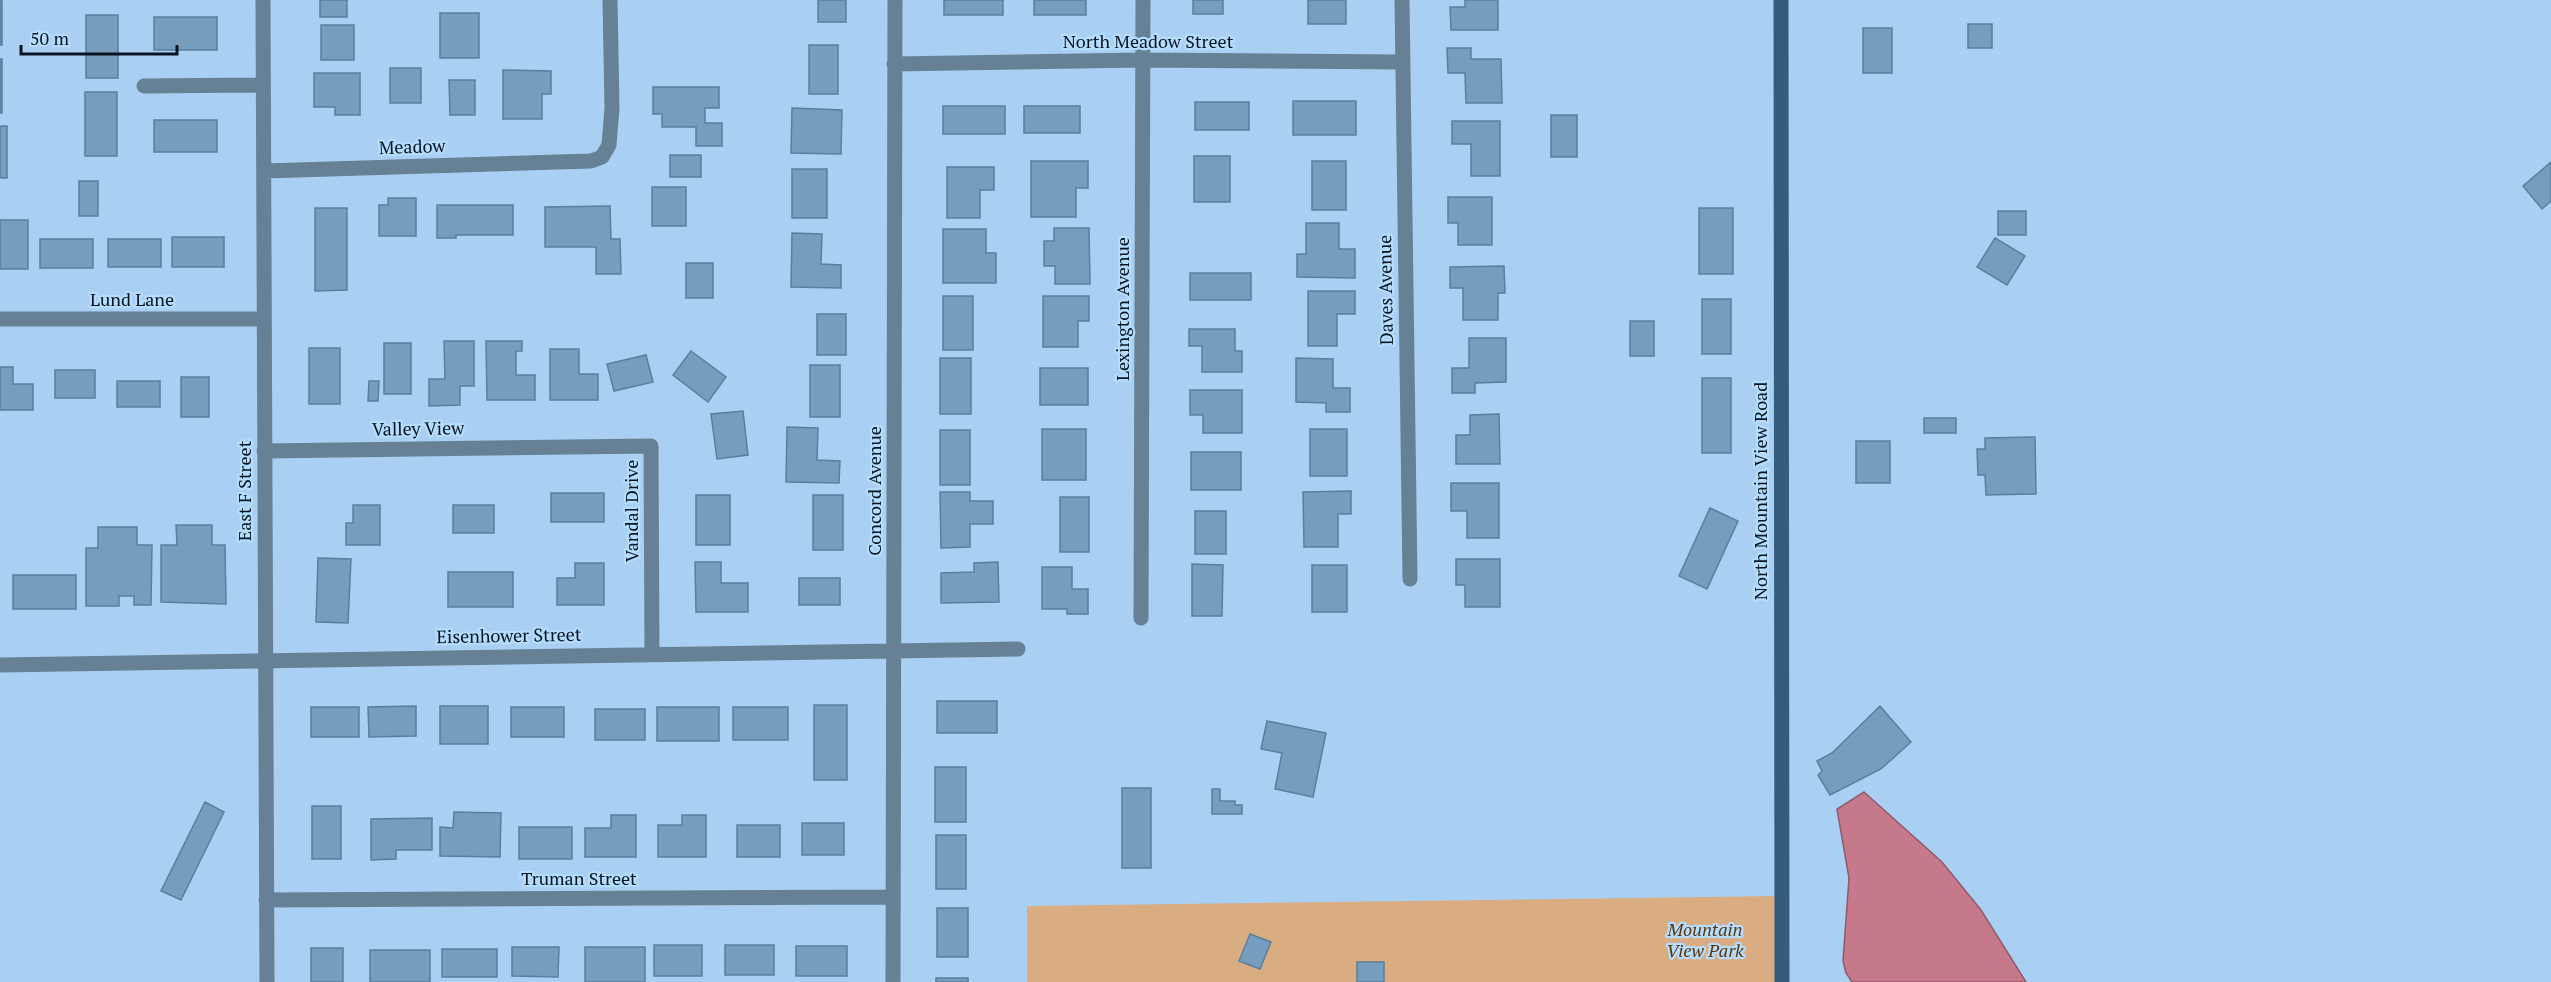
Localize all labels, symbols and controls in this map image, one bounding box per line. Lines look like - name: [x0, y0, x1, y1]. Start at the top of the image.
- scale bar: [21, 18, 177, 56]
- text: 50 m: [30, 26, 70, 50]
- street label: North Meadow Street: [1063, 29, 1234, 53]
- street label: Meadow: [378, 133, 447, 159]
- street label: Daves Avenue: [1372, 235, 1398, 345]
- street label: Lexington Avenue: [1110, 237, 1134, 381]
- street label: Lund Lane: [90, 287, 174, 311]
- street label: North Mountain View Road: [1748, 382, 1772, 600]
- street label: Valley View: [372, 415, 465, 441]
- street label: Concord Avenue: [862, 426, 886, 556]
- street label: East F Street: [232, 440, 256, 541]
- street label: Vandal Drive: [619, 460, 643, 562]
- street label: Eisenhower Street: [436, 622, 582, 648]
- street label: Truman Street: [521, 866, 637, 890]
- park label: Mountain View Park: [1666, 917, 1744, 962]

